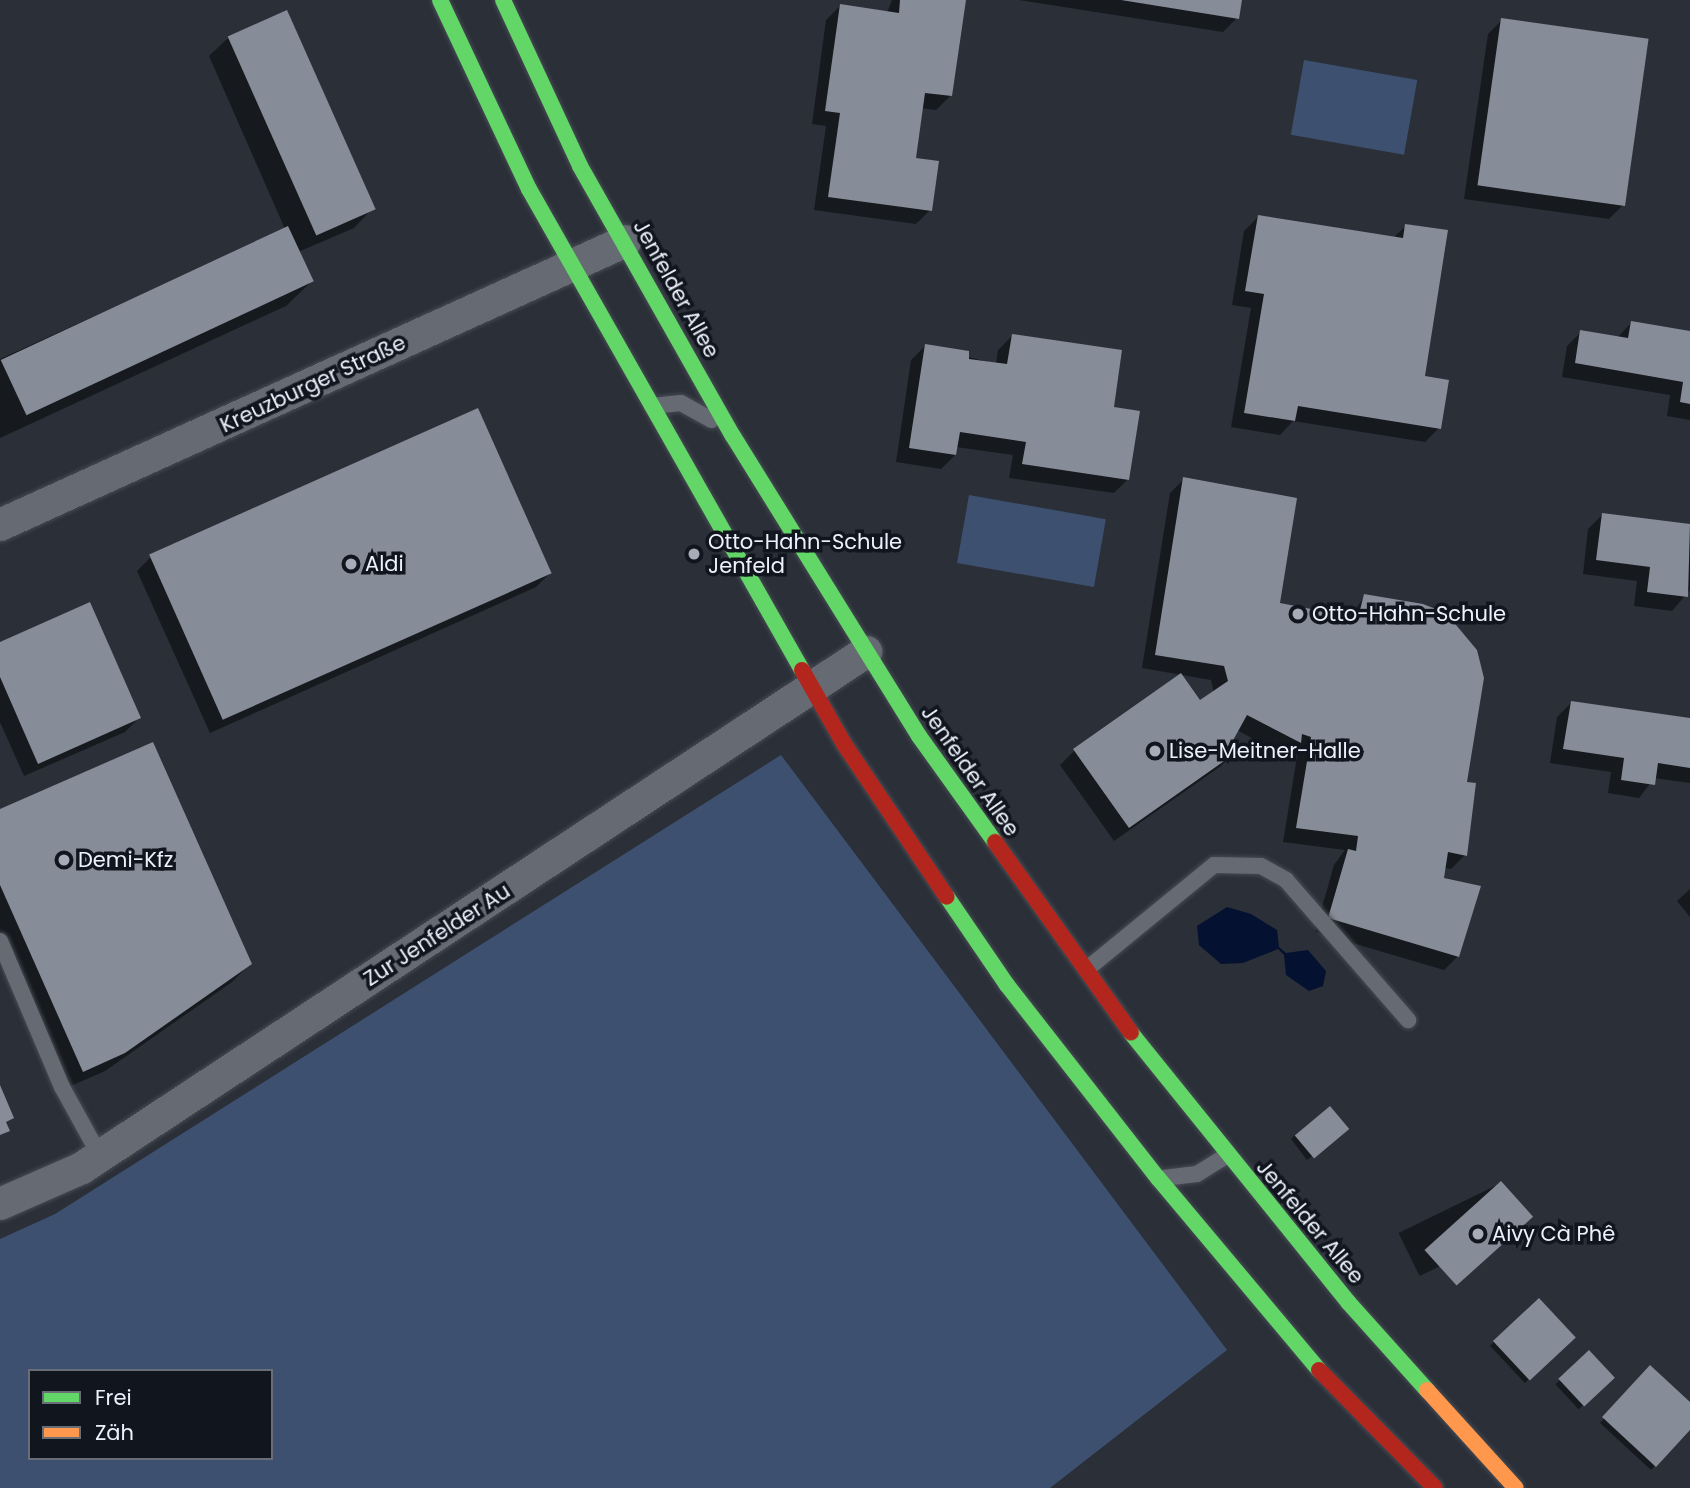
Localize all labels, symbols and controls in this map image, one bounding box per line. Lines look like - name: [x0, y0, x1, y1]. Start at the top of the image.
- street label: Jenfelder Allee: [628, 216, 724, 362]
- street label: Kreuzburger Straße: [216, 330, 410, 438]
- place label: Otto-Hahn-Schule Jenfeld: [708, 529, 902, 579]
- marker: Otto-Hahn-Schule Jenfeld: [686, 546, 702, 562]
- place label: Aldi: [365, 551, 404, 577]
- marker: Aldi: [343, 556, 359, 572]
- place label: Otto-Hahn-Schule: [1312, 601, 1506, 627]
- marker: Otto-Hahn-Schule: [1290, 606, 1306, 622]
- street label: Jenfelder Allee: [916, 701, 1024, 841]
- place label: Lise-Meitner-Halle: [1169, 738, 1361, 764]
- marker: Lise-Meitner-Halle: [1147, 743, 1163, 759]
- place label: Demi-Kfz: [78, 847, 173, 873]
- marker: Demi-Kfz: [56, 852, 72, 868]
- street label: Zur Jenfelder Au: [359, 878, 515, 992]
- street label: Jenfelder Allee: [1251, 1155, 1369, 1289]
- place label: Aivy Cà Phê: [1492, 1221, 1615, 1247]
- marker: Aivy Cà Phê: [1470, 1226, 1486, 1242]
- legend: [28, 1369, 273, 1460]
- text: Frei: [95, 1383, 132, 1412]
- text: Zäh: [95, 1418, 134, 1447]

